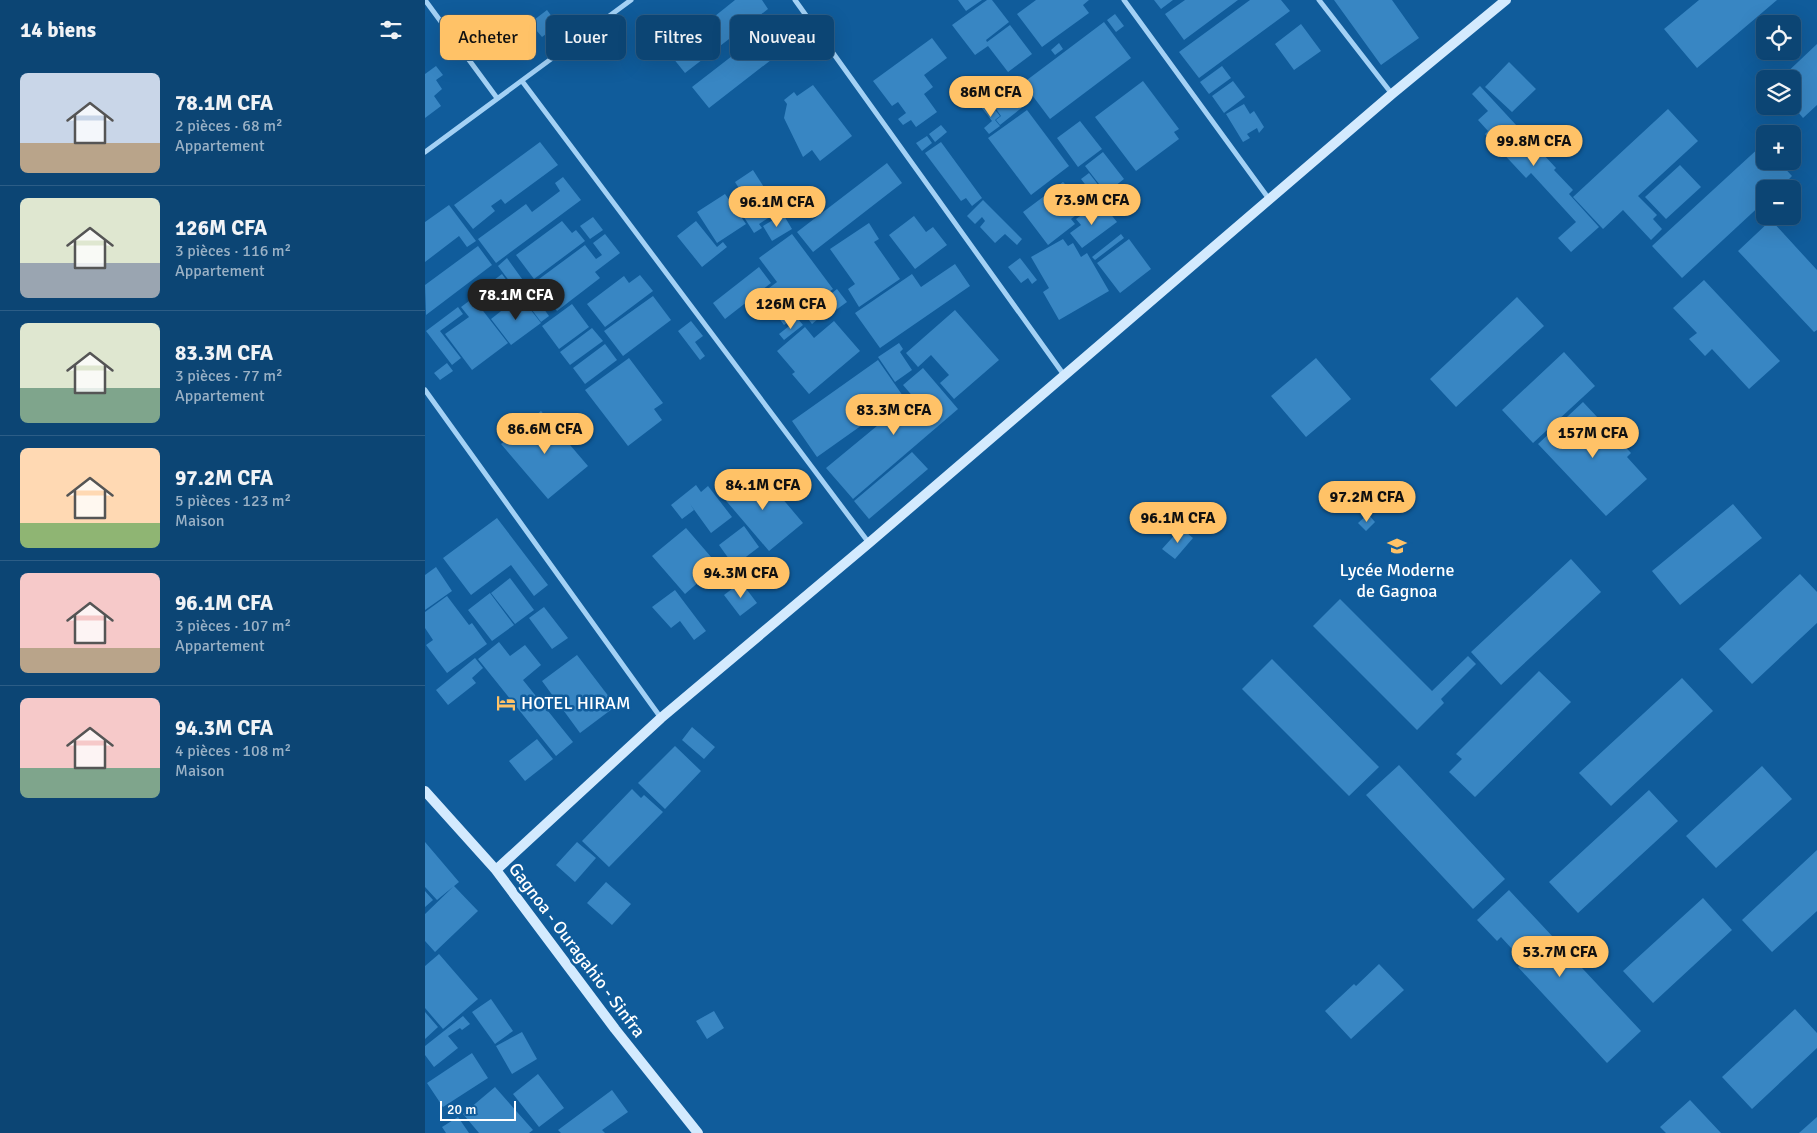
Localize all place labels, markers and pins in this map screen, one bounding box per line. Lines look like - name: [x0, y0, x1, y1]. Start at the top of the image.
- pin: 86M CFA: [945, 76, 1037, 118]
- pin: 99.8M CFA: [1477, 124, 1591, 167]
- pin: 73.9M CFA: [1035, 184, 1149, 226]
- pin: 96.1M CFA: [720, 186, 834, 228]
- pin: 78.1M CFA: [459, 278, 573, 321]
- pin: 126M CFA: [739, 288, 843, 330]
- pin: 83.3M CFA: [837, 394, 951, 436]
- pin: 86.6M CFA: [488, 412, 602, 455]
- pin: 157M CFA: [1541, 416, 1645, 459]
- pin: 84.1M CFA: [706, 468, 820, 511]
- pin: 97.2M CFA: [1310, 480, 1424, 523]
- pin: 96.1M CFA: [1121, 502, 1235, 544]
- school or university icon: Lycée Moderne de Gagnoa: [1386, 535, 1408, 557]
- pin: 94.3M CFA: [684, 556, 798, 599]
- place label: Lycée Moderne de Gagnoa: [1340, 559, 1455, 602]
- hotel icon: HOTEL HIRAM: [495, 692, 517, 714]
- place label: HOTEL HIRAM: [521, 692, 631, 714]
- pin: 53.7M CFA: [1503, 936, 1617, 978]

